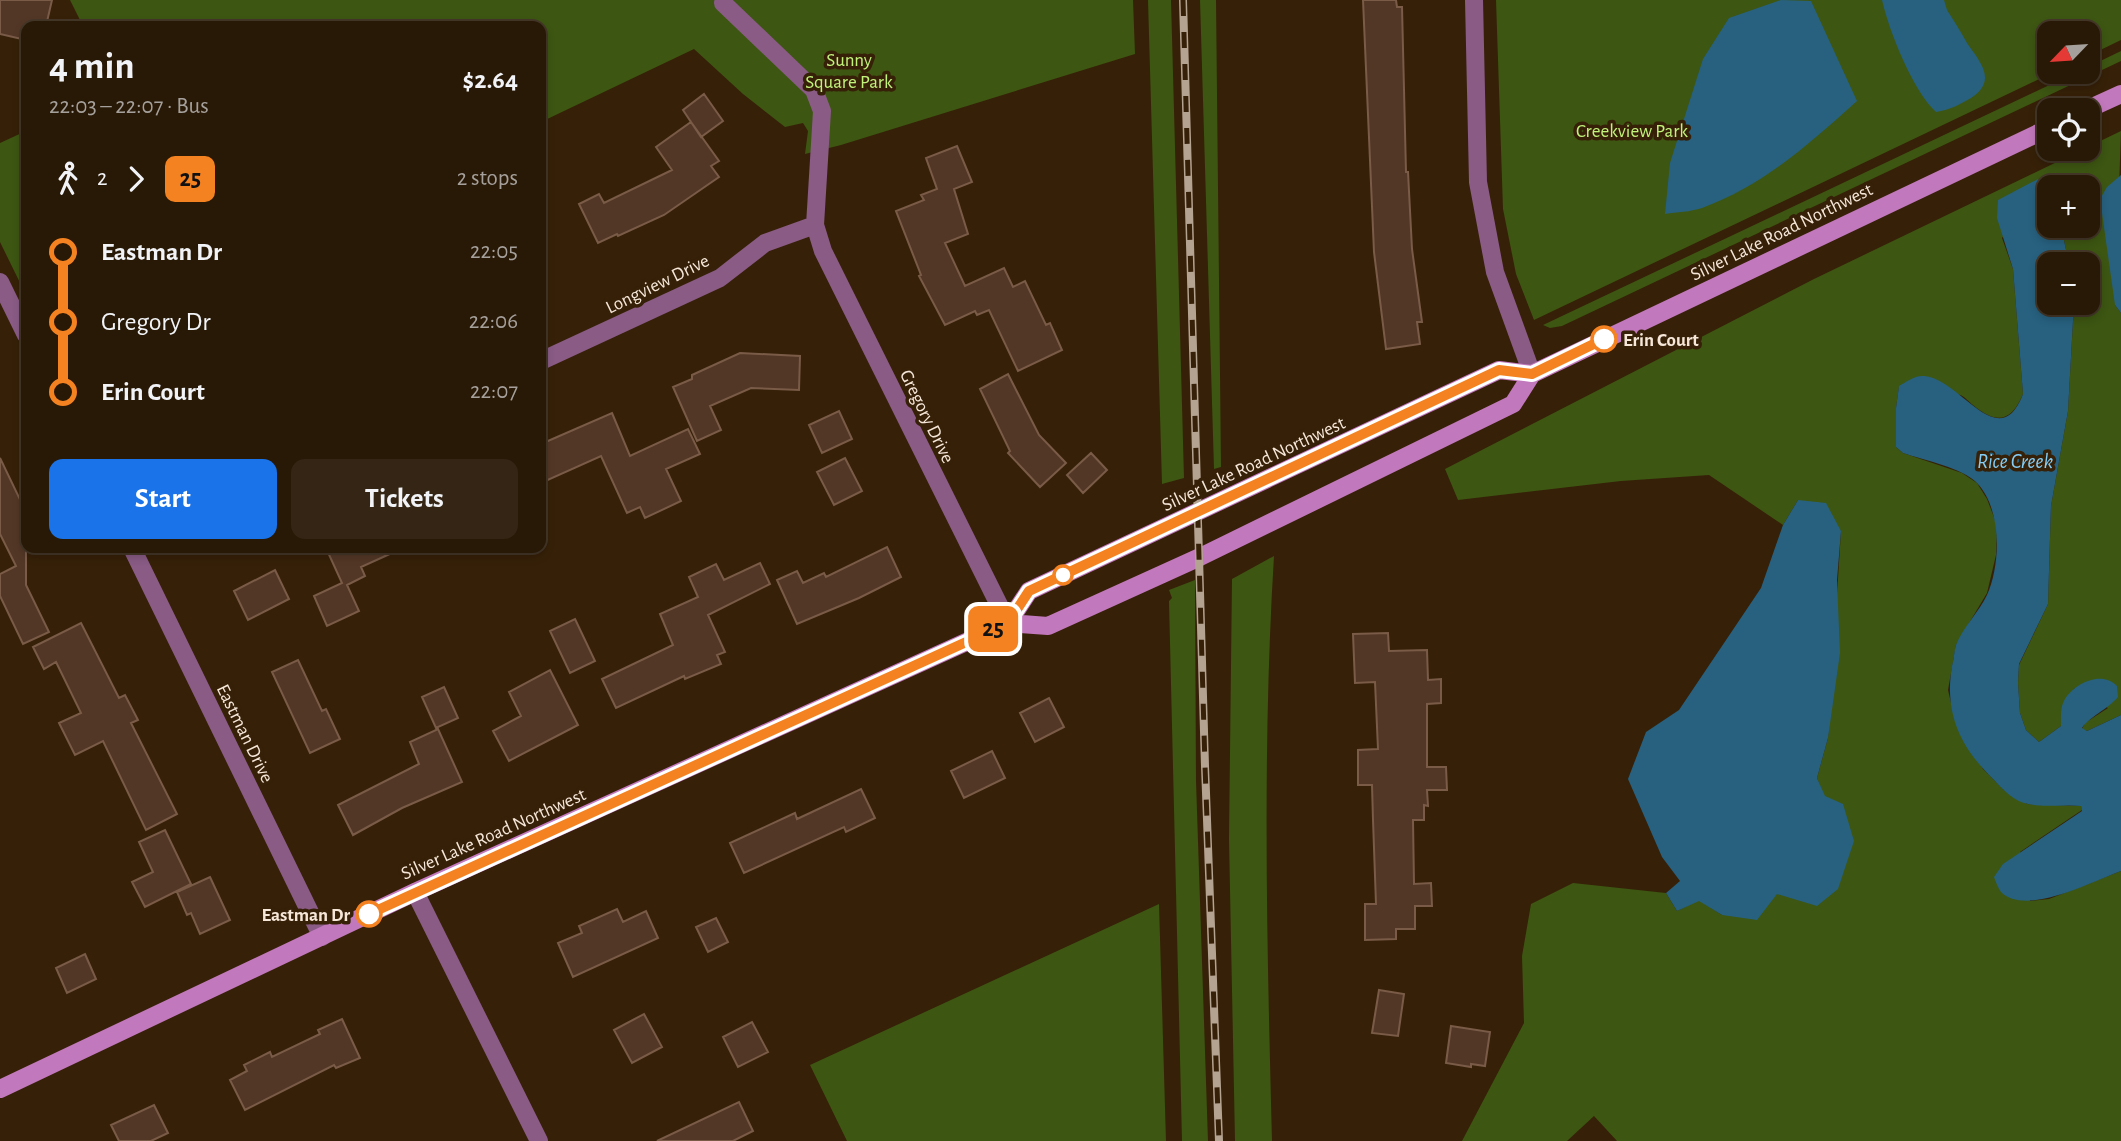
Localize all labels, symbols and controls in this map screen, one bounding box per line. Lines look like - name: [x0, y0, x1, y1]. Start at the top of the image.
- north arrow: [2037, 21, 2100, 84]
- map controls: [2037, 21, 2100, 315]
- text: 4 min: [49, 48, 135, 86]
- park label: Sunny Square Park: [805, 51, 893, 92]
- text: $2.64: [462, 67, 518, 93]
- text: 22:03 – 22:07 · Bus: [49, 95, 209, 118]
- button: locate: [2037, 98, 2100, 161]
- park label: Creekview Park: [1576, 122, 1688, 141]
- icon: walk: [49, 160, 87, 198]
- icon: forward: [117, 160, 155, 198]
- text: 2: [97, 167, 107, 190]
- text: 25: [179, 167, 201, 191]
- text: 2 stops: [457, 167, 518, 190]
- button: +: [2037, 175, 2100, 238]
- street label: Silver Lake Road Northwest: [1688, 180, 1876, 285]
- text: Eastman Dr: [101, 239, 222, 265]
- text: 22:05: [470, 240, 518, 263]
- street label: Longview Drive: [603, 251, 712, 318]
- button: −: [2037, 252, 2100, 315]
- text: Gregory Dr: [101, 309, 211, 335]
- text: 22:06: [469, 310, 518, 333]
- marker: Erin Court: [1591, 326, 1617, 352]
- place label: Erin Court: [1623, 331, 1699, 350]
- street label: Gregory Drive: [896, 367, 957, 466]
- text: Erin Court: [101, 379, 205, 405]
- text: 22:07: [470, 380, 518, 403]
- street label: Silver Lake Road Northwest: [1159, 414, 1348, 515]
- water label: Rice Creek: [1977, 451, 2053, 472]
- button: Start: [49, 459, 277, 539]
- button: Tickets: [291, 459, 518, 539]
- unlabelled marker: [1053, 565, 1073, 585]
- line badge: 25: [962, 606, 1024, 652]
- text: 25: [982, 617, 1004, 641]
- street label: Eastman Drive: [213, 681, 277, 786]
- street label: Silver Lake Road Northwest: [399, 785, 589, 884]
- marker: Eastman Dr: [356, 901, 382, 927]
- place label: Eastman Dr: [262, 906, 350, 925]

